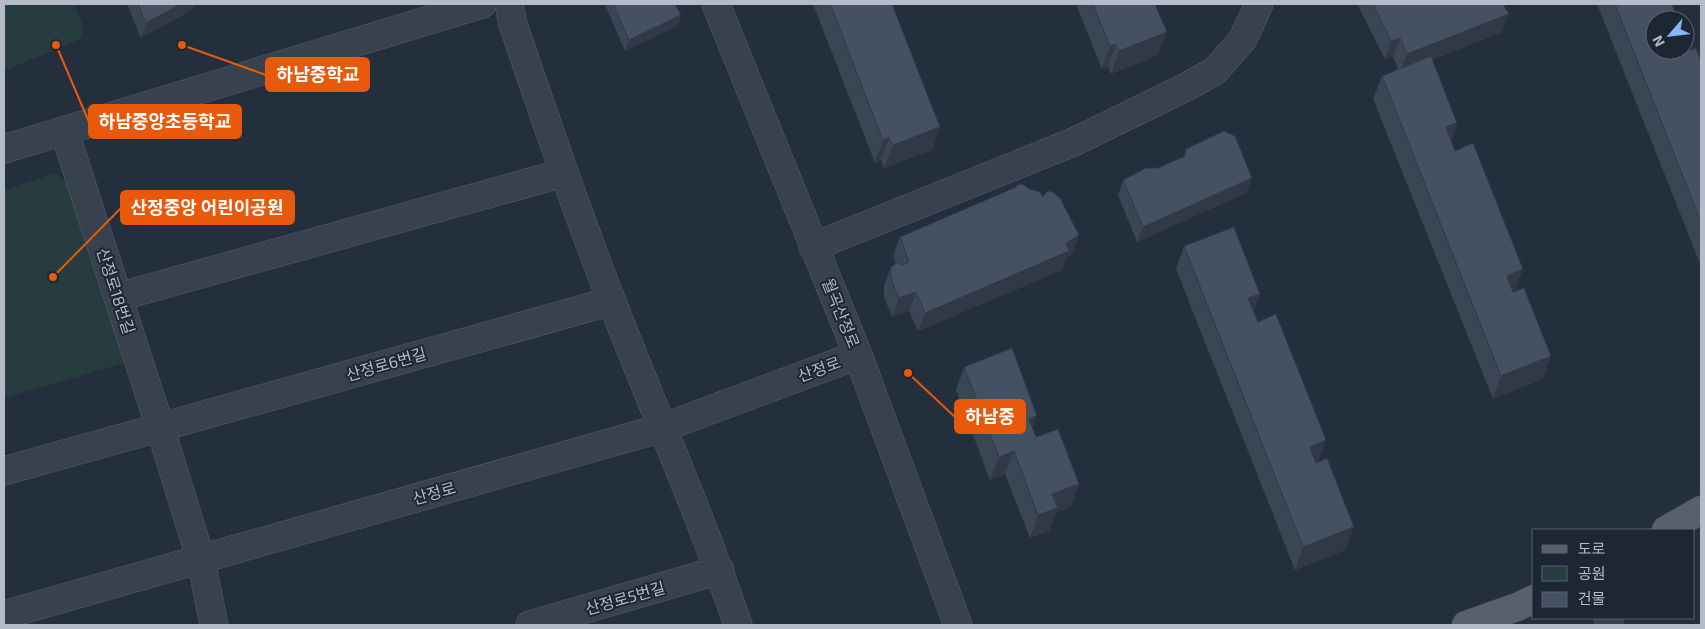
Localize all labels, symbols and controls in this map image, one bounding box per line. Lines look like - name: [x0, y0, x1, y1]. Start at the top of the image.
- north arrow: [1645, 10, 1695, 60]
- text: N: [1648, 33, 1668, 50]
- callout: 하남중학교: [266, 58, 369, 91]
- text: 하남중학교: [277, 63, 359, 85]
- callout: 하남중앙초등학교: [89, 105, 241, 138]
- text: 하남중앙초등학교: [99, 110, 231, 132]
- callout: 산정중앙 어린이공원: [121, 191, 294, 224]
- text: 산정중앙 어린이공원: [131, 196, 283, 218]
- street label: 산정로18번길: [94, 245, 139, 336]
- street label: 월곡산정로: [819, 275, 864, 351]
- street label: 산정로6번길: [343, 343, 428, 384]
- street label: 산정로: [795, 352, 843, 385]
- callout: 하남중: [955, 400, 1025, 433]
- text: 하남중: [965, 405, 1015, 427]
- street label: 산정로: [410, 477, 458, 508]
- legend: [1532, 529, 1695, 619]
- text: 도로: [1578, 539, 1606, 557]
- text: 공원: [1578, 564, 1606, 582]
- street label: 산정로5번길: [583, 577, 667, 618]
- text: 건물: [1578, 589, 1606, 607]

